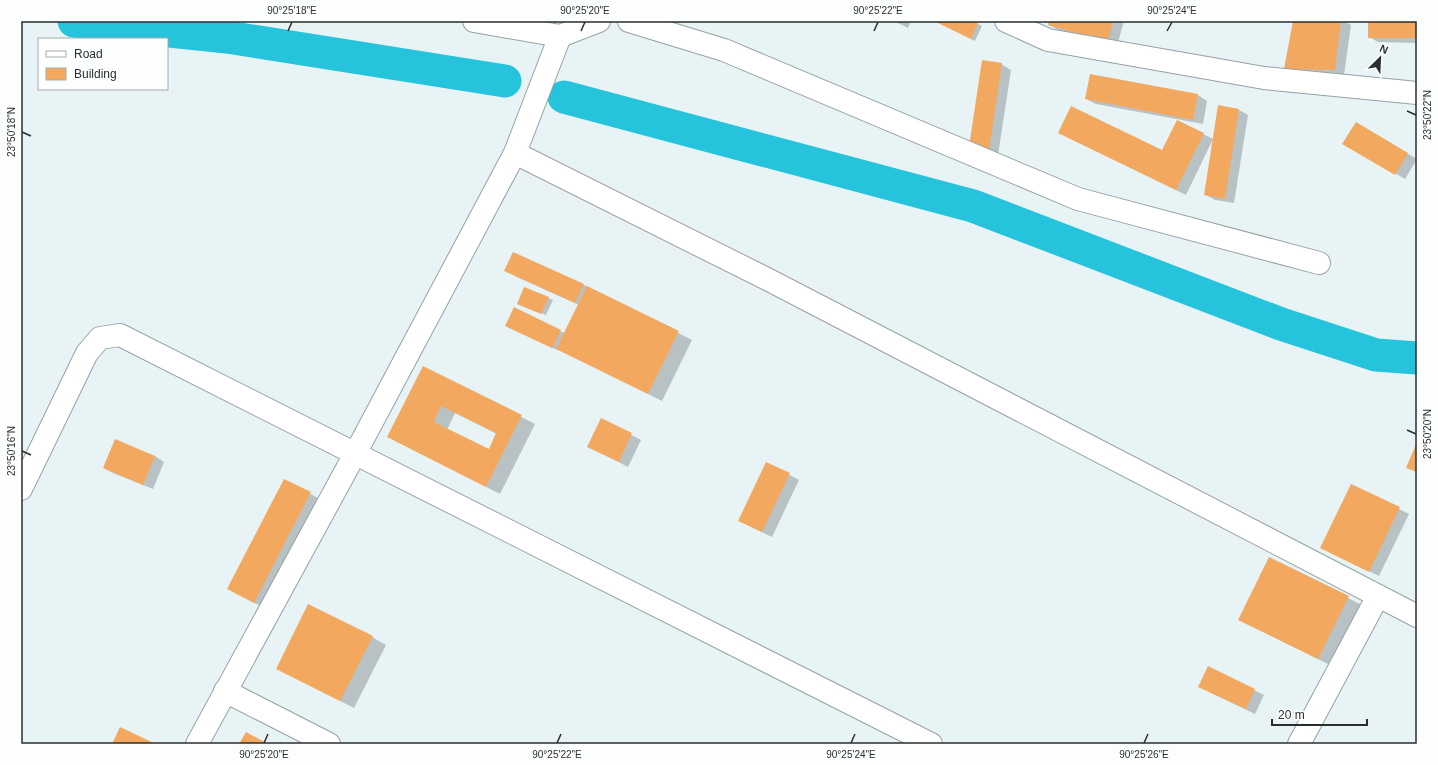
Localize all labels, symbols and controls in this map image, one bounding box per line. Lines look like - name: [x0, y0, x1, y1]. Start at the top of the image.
- text: 90°25'18"E: [267, 5, 317, 16]
- text: 90°25'20"E: [560, 5, 610, 16]
- text: 90°25'22"E: [853, 5, 903, 16]
- text: 90°25'24"E: [1147, 5, 1197, 16]
- legend: [38, 38, 168, 90]
- north arrow: [1360, 38, 1400, 78]
- text: N: [1378, 42, 1390, 56]
- text: Road: [74, 47, 103, 61]
- text: Building: [74, 67, 117, 81]
- text: 23°50'22"N: [1422, 90, 1433, 140]
- text: 23°50'18"N: [6, 107, 17, 157]
- text: 23°50'20"N: [1422, 409, 1433, 459]
- text: 23°50'16"N: [6, 426, 17, 476]
- scale bar: [1272, 701, 1367, 727]
- text: 20 m: [1278, 708, 1305, 722]
- text: 90°25'20"E: [239, 749, 289, 760]
- text: 90°25'22"E: [532, 749, 582, 760]
- text: 90°25'24"E: [826, 749, 876, 760]
- text: 90°25'26"E: [1119, 749, 1169, 760]

